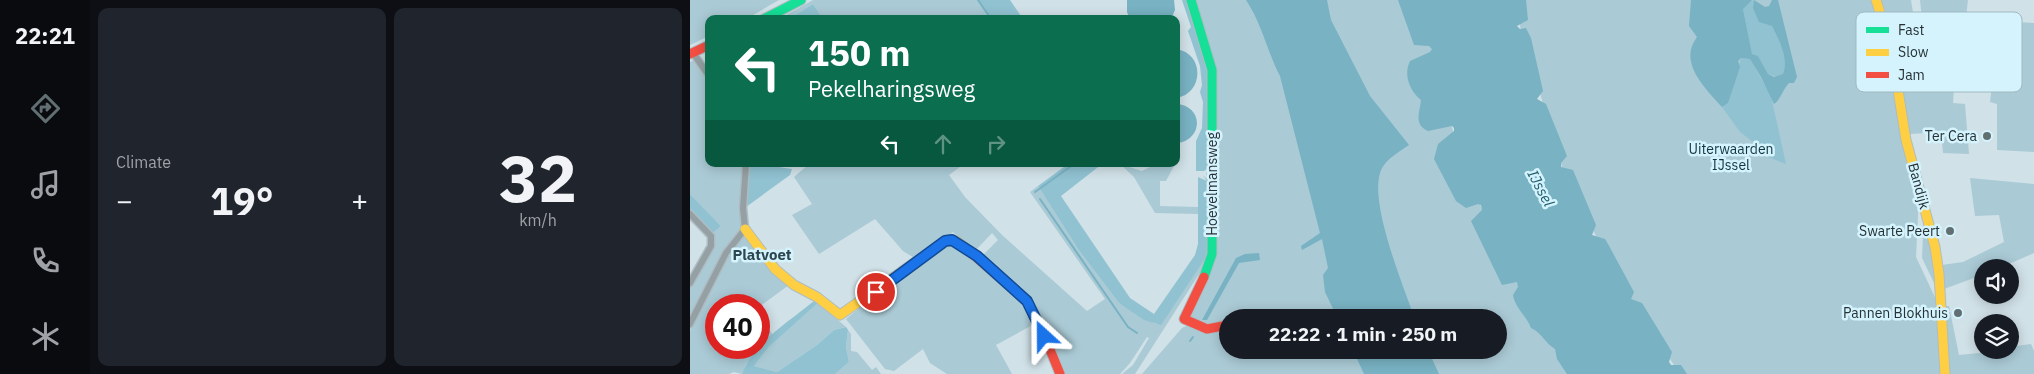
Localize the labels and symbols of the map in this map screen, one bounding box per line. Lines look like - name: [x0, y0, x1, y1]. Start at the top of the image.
- legend: [1856, 12, 2022, 92]
- text: Fast: [1898, 21, 1924, 39]
- text: Slow: [1898, 43, 1929, 61]
- text: Jam: [1898, 66, 1925, 84]
- place label: Ter Cera: [1925, 127, 1978, 145]
- marker: Ter Cera: [1981, 130, 1993, 142]
- street label: Hoevelmansweg: [1203, 132, 1221, 236]
- park label: Uiterwaarden IJssel: [1688, 140, 1774, 174]
- street label: Bandijk: [1904, 161, 1934, 212]
- water label: IJssel: [1523, 166, 1559, 210]
- place label: Swarte Peert: [1859, 222, 1940, 240]
- marker: Swarte Peert: [1944, 225, 1956, 237]
- district label: Platvoet: [732, 245, 792, 264]
- pin: [855, 271, 897, 313]
- speed limit sign: 40: [705, 294, 770, 359]
- place label: Pannen Blokhuis: [1843, 304, 1948, 322]
- marker: Pannen Blokhuis: [1952, 307, 1964, 319]
- position arrow: [1017, 309, 1069, 361]

